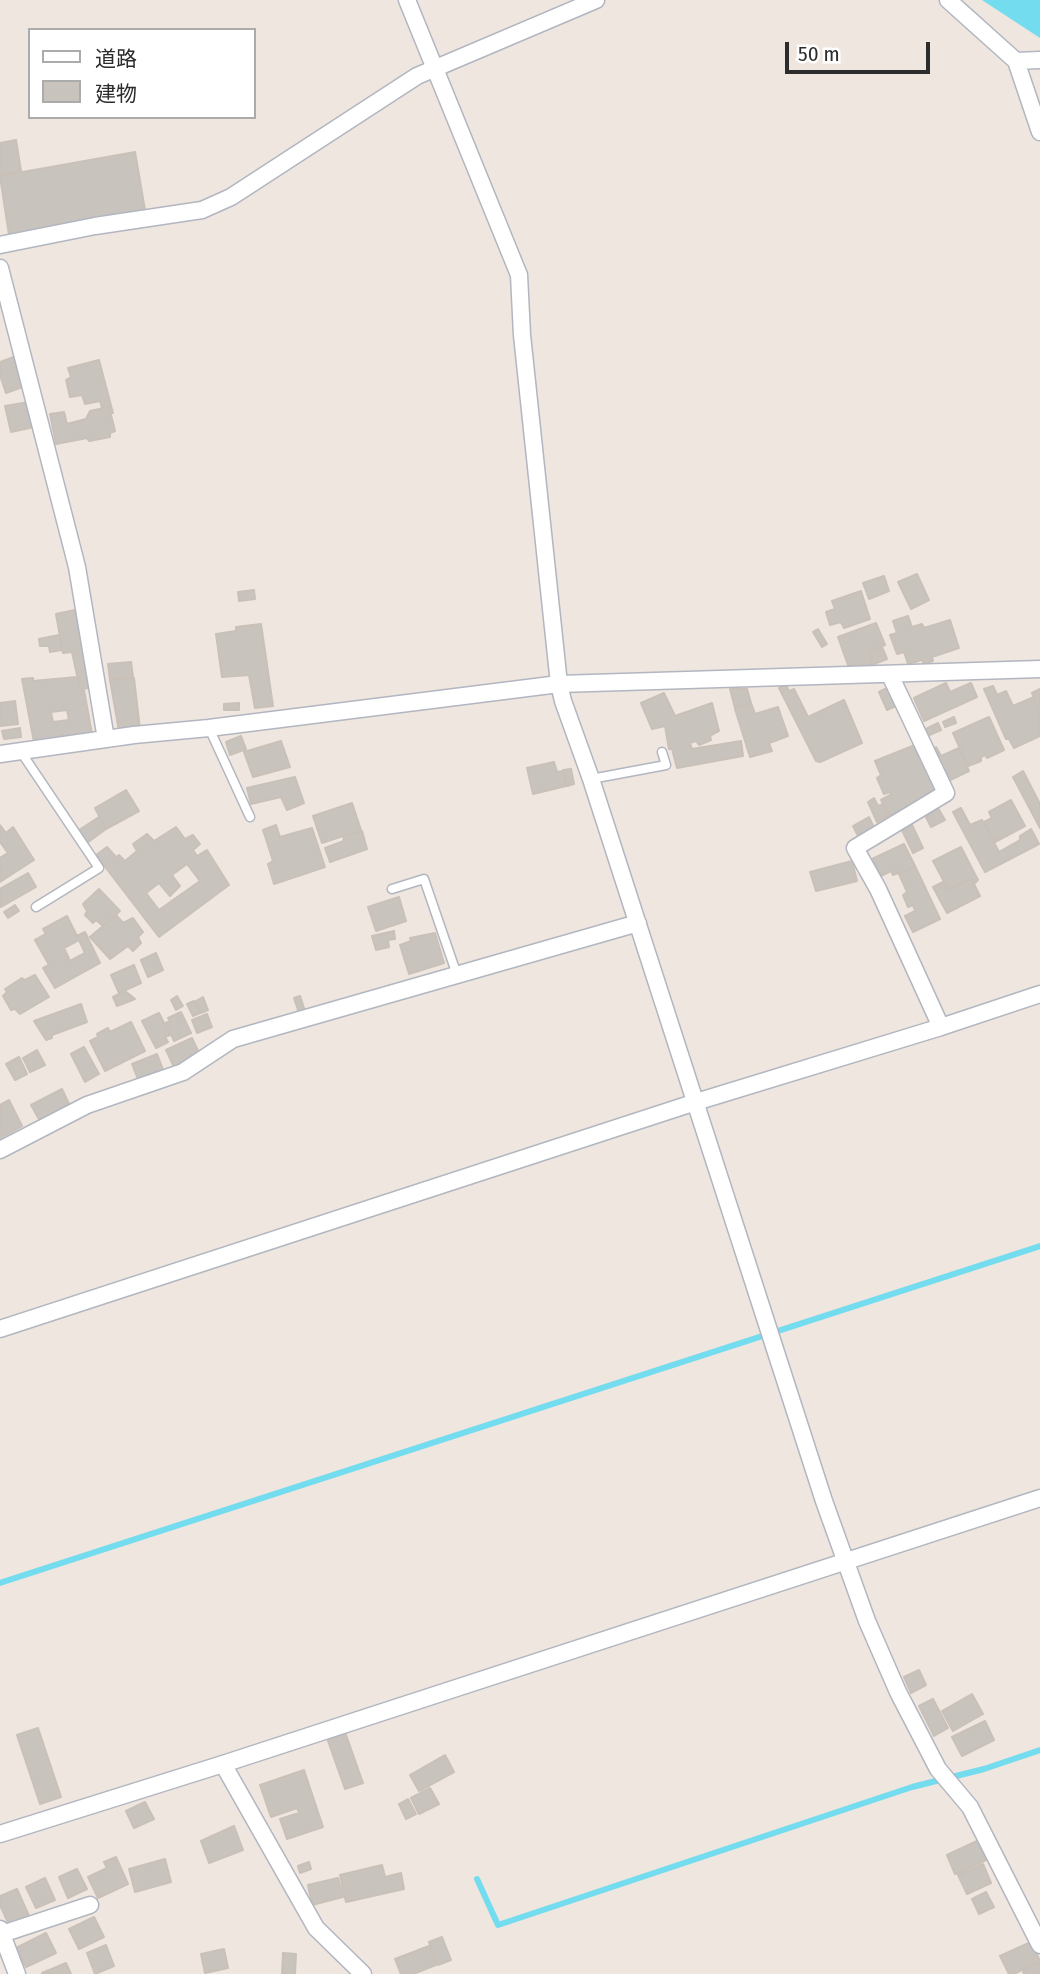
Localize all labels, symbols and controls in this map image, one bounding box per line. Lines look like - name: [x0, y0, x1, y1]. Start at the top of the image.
- legend: [28, 28, 256, 119]
- scale bar: [788, 28, 933, 72]
- text: 50 m: [798, 41, 840, 67]
- text: 道路: [95, 46, 137, 72]
- text: 建物: [95, 81, 137, 107]

